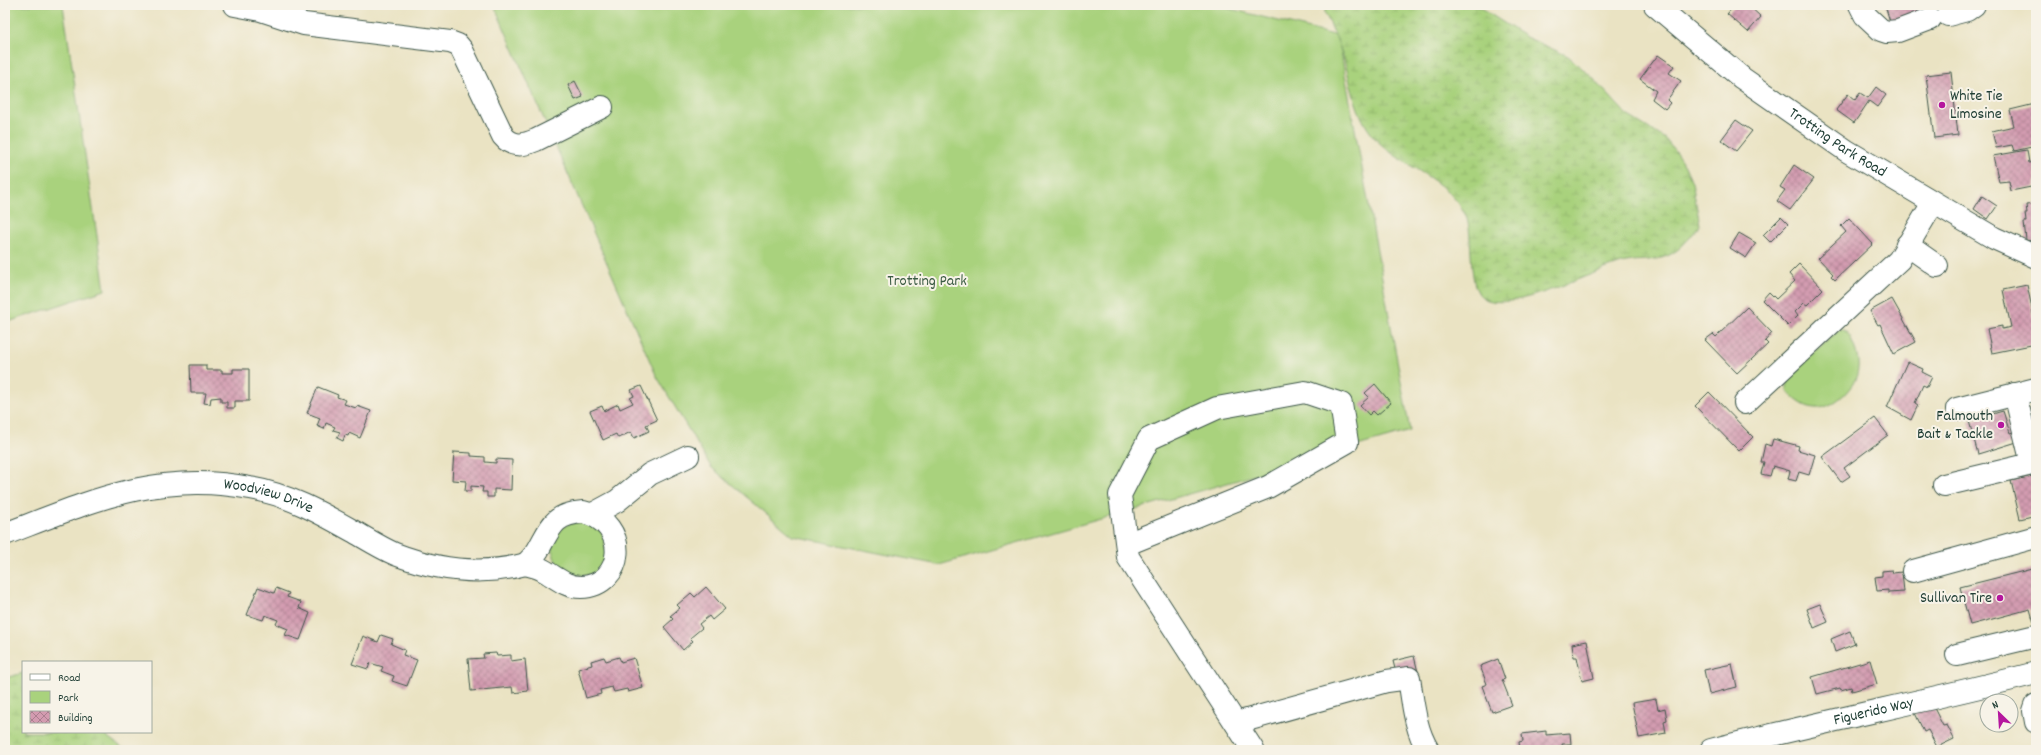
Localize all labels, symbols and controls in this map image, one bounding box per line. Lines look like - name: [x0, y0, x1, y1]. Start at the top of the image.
- place label: White Tie Limosine: [1950, 85, 2002, 126]
- marker: White Tie Limosine: [1937, 100, 1947, 110]
- street label: Trotting Park Road: [1784, 102, 1891, 183]
- park label: Trotting Park: [887, 270, 967, 293]
- place label: Falmouth Bait & Tackle: [1917, 405, 1993, 446]
- marker: Falmouth Bait & Tackle: [1996, 420, 2006, 430]
- street label: Woodview Drive: [222, 473, 317, 520]
- place label: Sullivan Tire: [1920, 587, 1992, 610]
- marker: Sullivan Tire: [1995, 593, 2005, 603]
- legend: [22, 661, 152, 733]
- text: Road: [58, 670, 80, 687]
- text: Park: [58, 690, 79, 707]
- street label: Figuerido Way: [1831, 691, 1916, 732]
- north arrow: [1979, 693, 2019, 733]
- text: N: [1990, 697, 2002, 714]
- text: Building: [58, 710, 93, 727]

